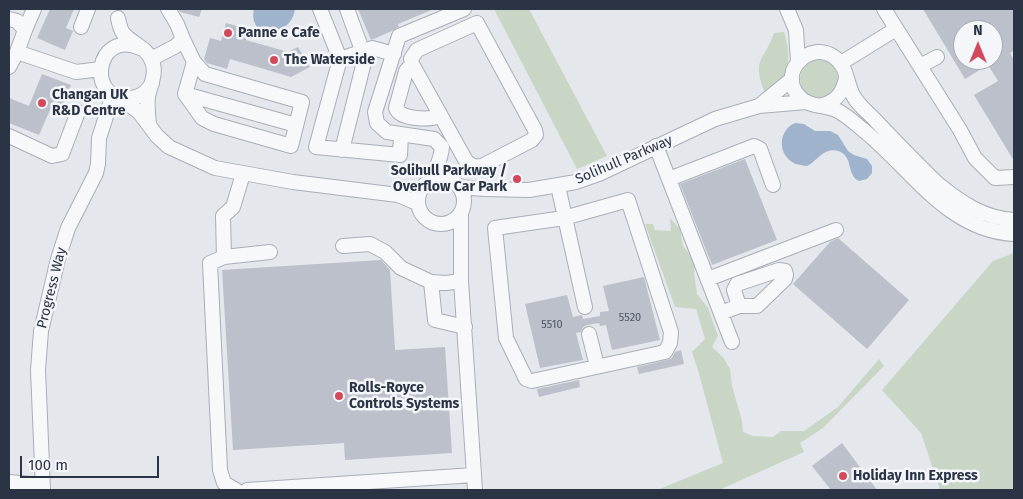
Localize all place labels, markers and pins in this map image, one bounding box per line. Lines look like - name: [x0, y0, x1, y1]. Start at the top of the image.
- place label: Panne e Cafe: [238, 25, 320, 41]
- marker: Panne e Cafe: [222, 27, 234, 39]
- place label: The Waterside: [284, 52, 375, 68]
- marker: The Waterside: [268, 54, 280, 66]
- place label: Changan UK R&D Centre: [52, 87, 128, 120]
- marker: Changan UK R&D Centre: [36, 97, 48, 109]
- place label: Solihull Parkway / Overflow Car Park: [391, 163, 507, 196]
- marker: Solihull Parkway / Overflow Car Park: [511, 173, 523, 185]
- place label: Rolls-Royce Controls Systems: [349, 380, 459, 412]
- marker: Rolls-Royce Controls Systems: [333, 390, 345, 402]
- place label: Holiday Inn Express: [853, 468, 978, 484]
- marker: Holiday Inn Express: [837, 470, 849, 482]

